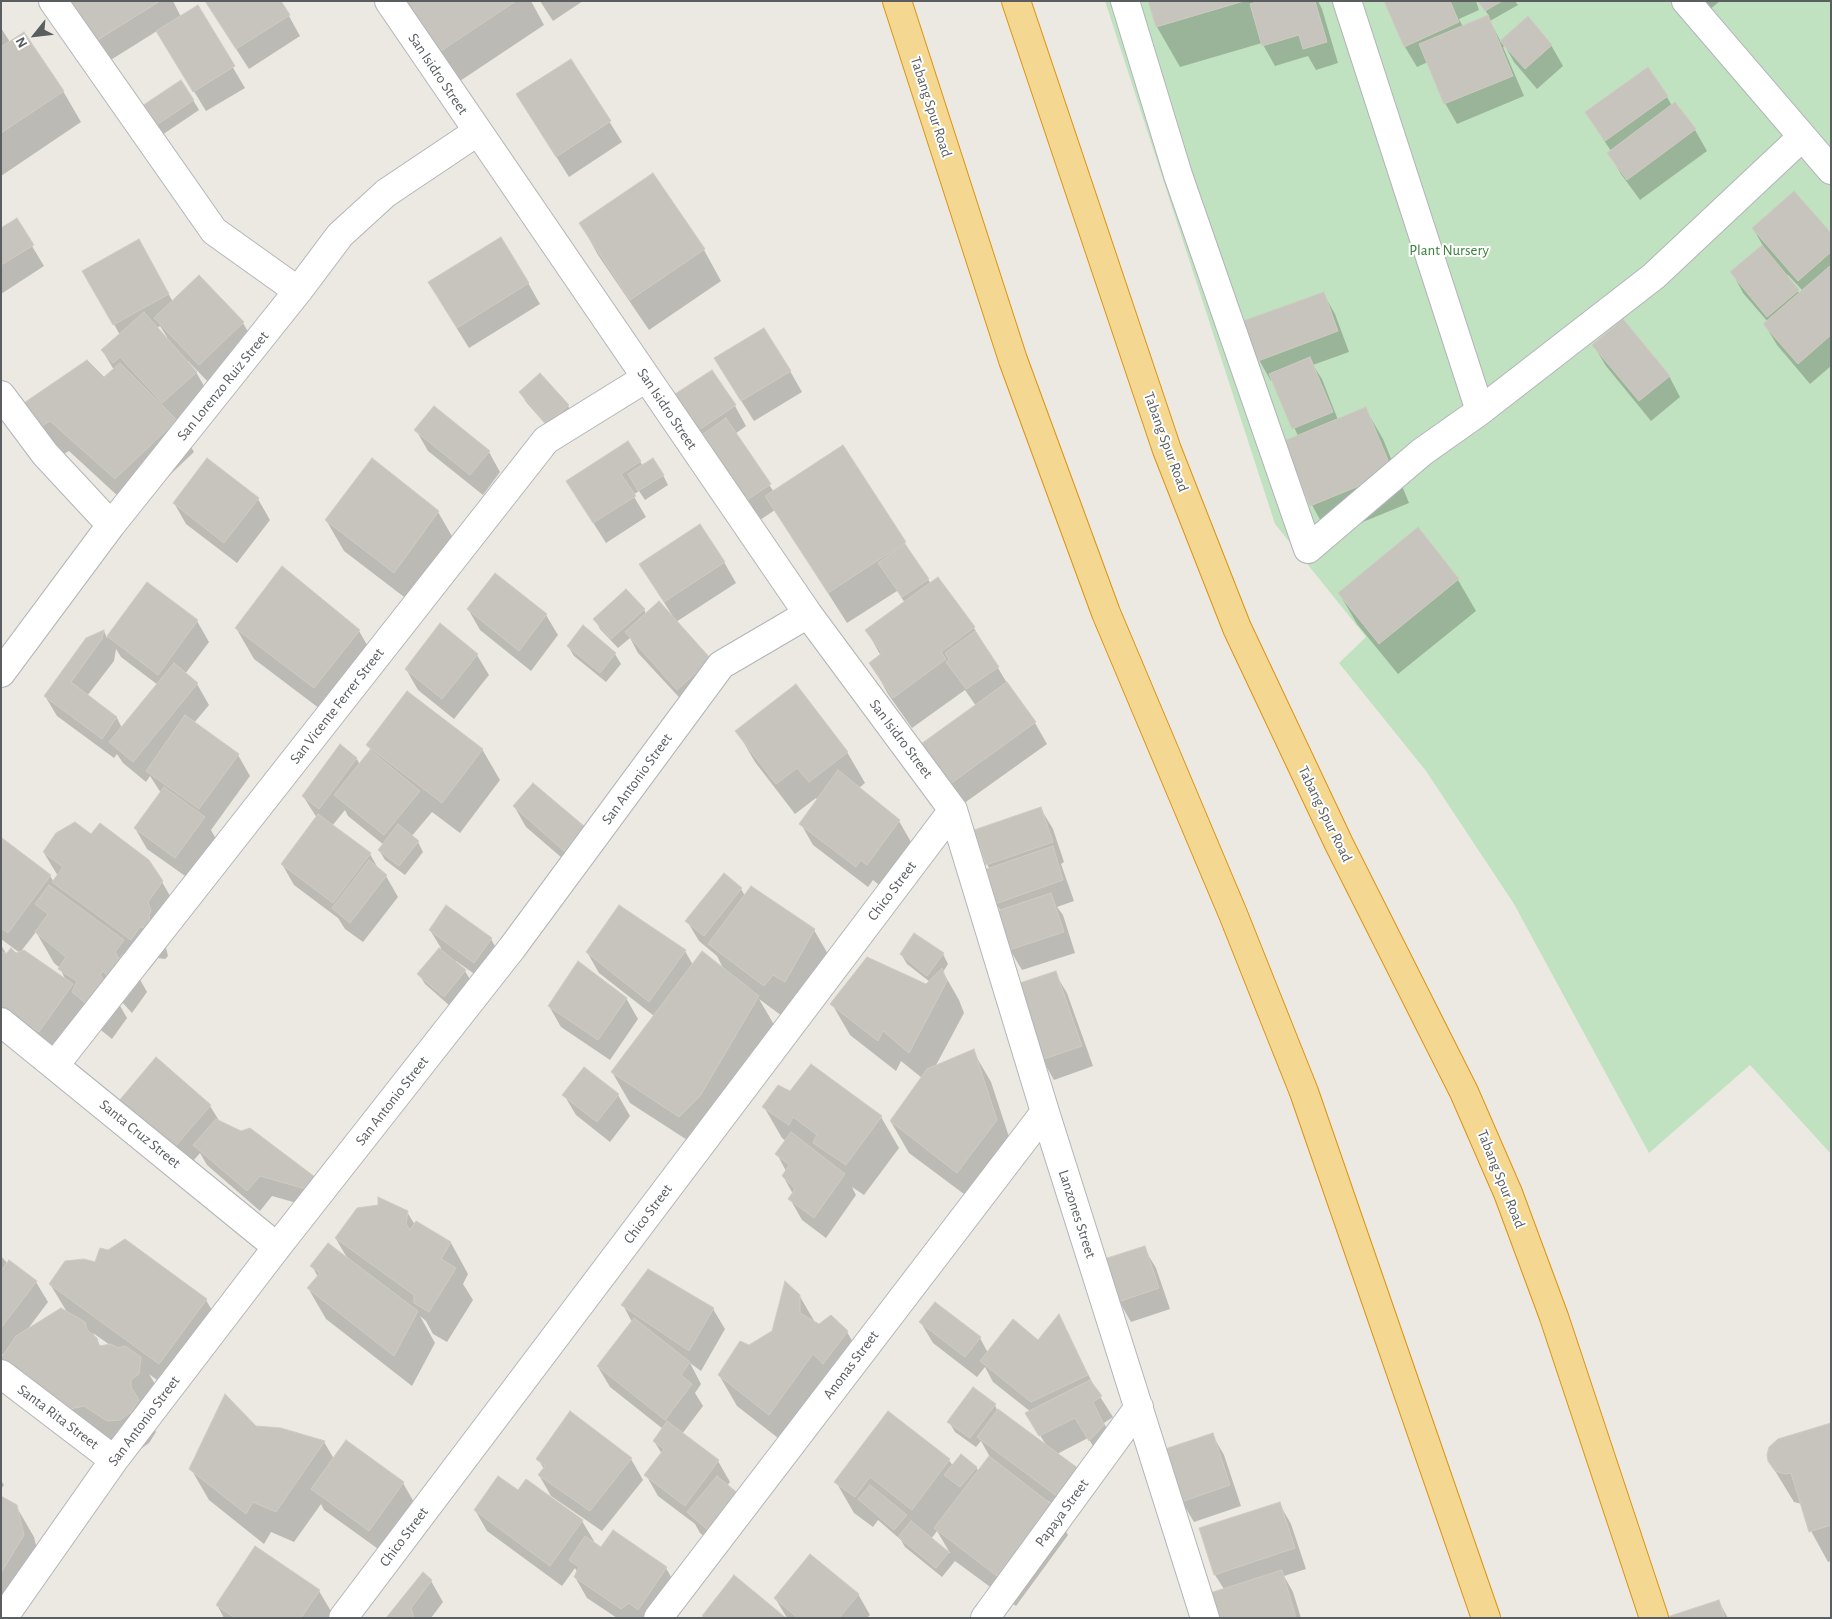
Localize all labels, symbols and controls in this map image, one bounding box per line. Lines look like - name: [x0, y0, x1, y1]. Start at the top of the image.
- north arrow: [10, 10, 60, 60]
- street label: San Isidro Street: [404, 30, 472, 118]
- text: N: [13, 35, 30, 50]
- street label: Tabang Spur Road: [906, 54, 956, 160]
- park label: Plant Nursery: [1409, 241, 1489, 259]
- street label: San Lorenzo Ruiz Street: [173, 328, 273, 444]
- street label: San Isidro Street: [633, 365, 701, 453]
- street label: Tabang Spur Road: [1140, 390, 1192, 494]
- street label: San Vicente Ferrer Street: [286, 644, 388, 768]
- street label: San Isidro Street: [865, 696, 937, 782]
- street label: San Antonio Street: [598, 730, 676, 828]
- street label: Tabang Spur Road: [1294, 763, 1356, 865]
- street label: Chico Street: [864, 858, 920, 924]
- street label: San Antonio Street: [352, 1053, 432, 1149]
- street label: Santa Cruz Street: [96, 1096, 184, 1172]
- street label: Tabang Spur Road: [1473, 1127, 1529, 1231]
- street label: Lanzones Street: [1054, 1168, 1100, 1260]
- street label: Chico Street: [620, 1181, 676, 1247]
- street label: Anonas Street: [819, 1327, 883, 1403]
- street label: San Antonio Street: [104, 1372, 184, 1470]
- street label: Santa Rita Street: [14, 1381, 102, 1453]
- street label: Papaya Street: [1031, 1476, 1093, 1550]
- street label: Chico Street: [376, 1504, 432, 1570]

